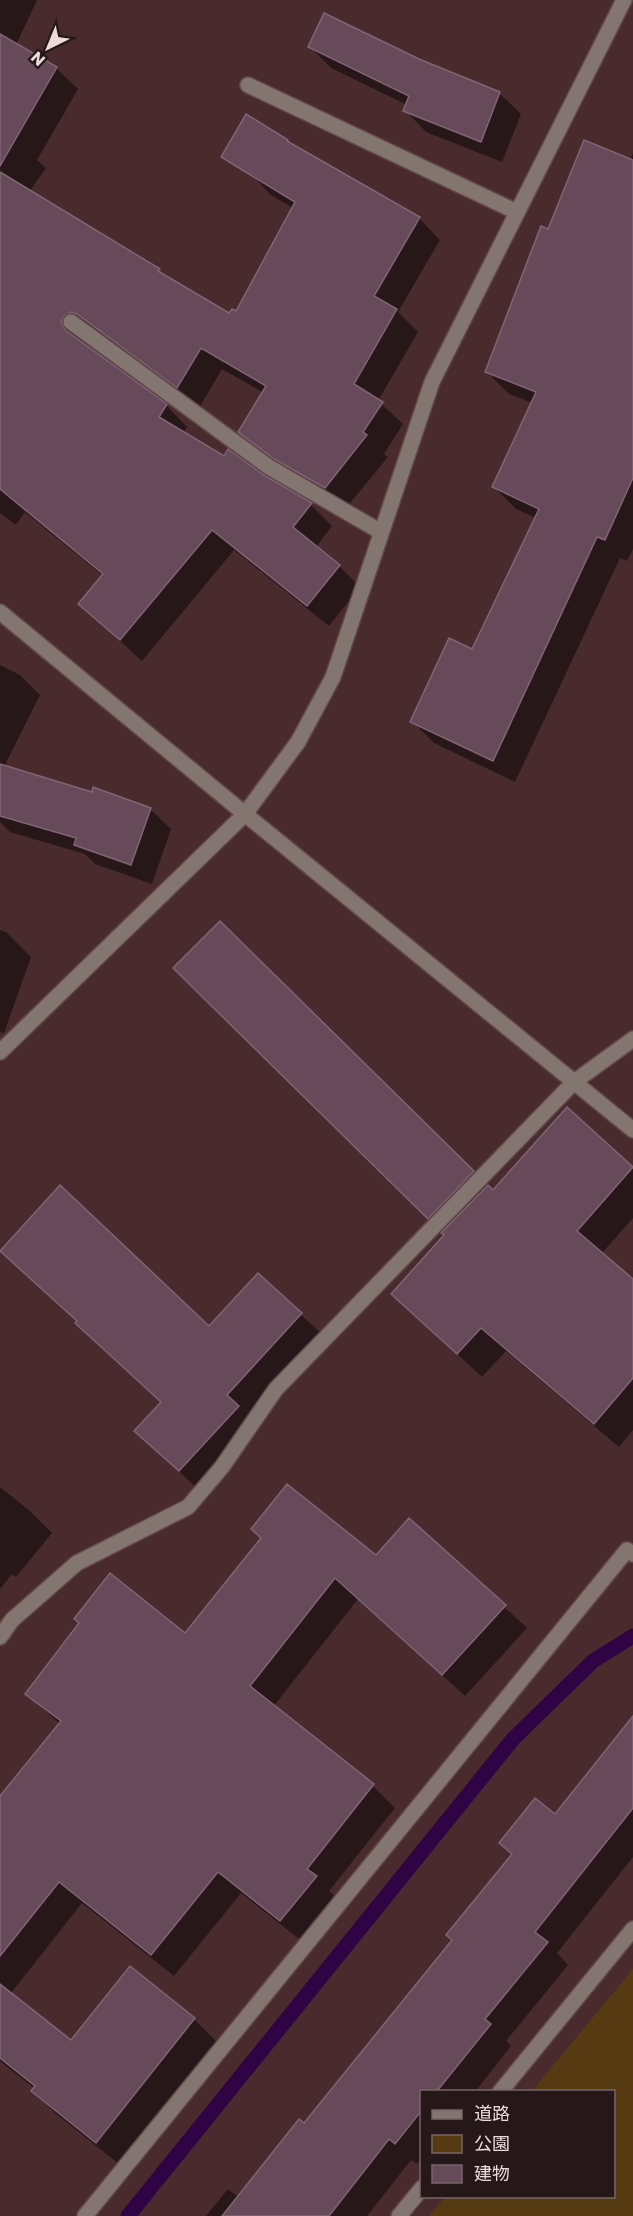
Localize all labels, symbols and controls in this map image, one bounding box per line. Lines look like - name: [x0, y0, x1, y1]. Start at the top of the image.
- north arrow: [18, 18, 78, 78]
- text: N: [26, 46, 50, 71]
- legend: [420, 2090, 615, 2198]
- text: 道路: [474, 2101, 510, 2126]
- text: 公園: [474, 2131, 510, 2156]
- text: 建物: [474, 2161, 510, 2186]

